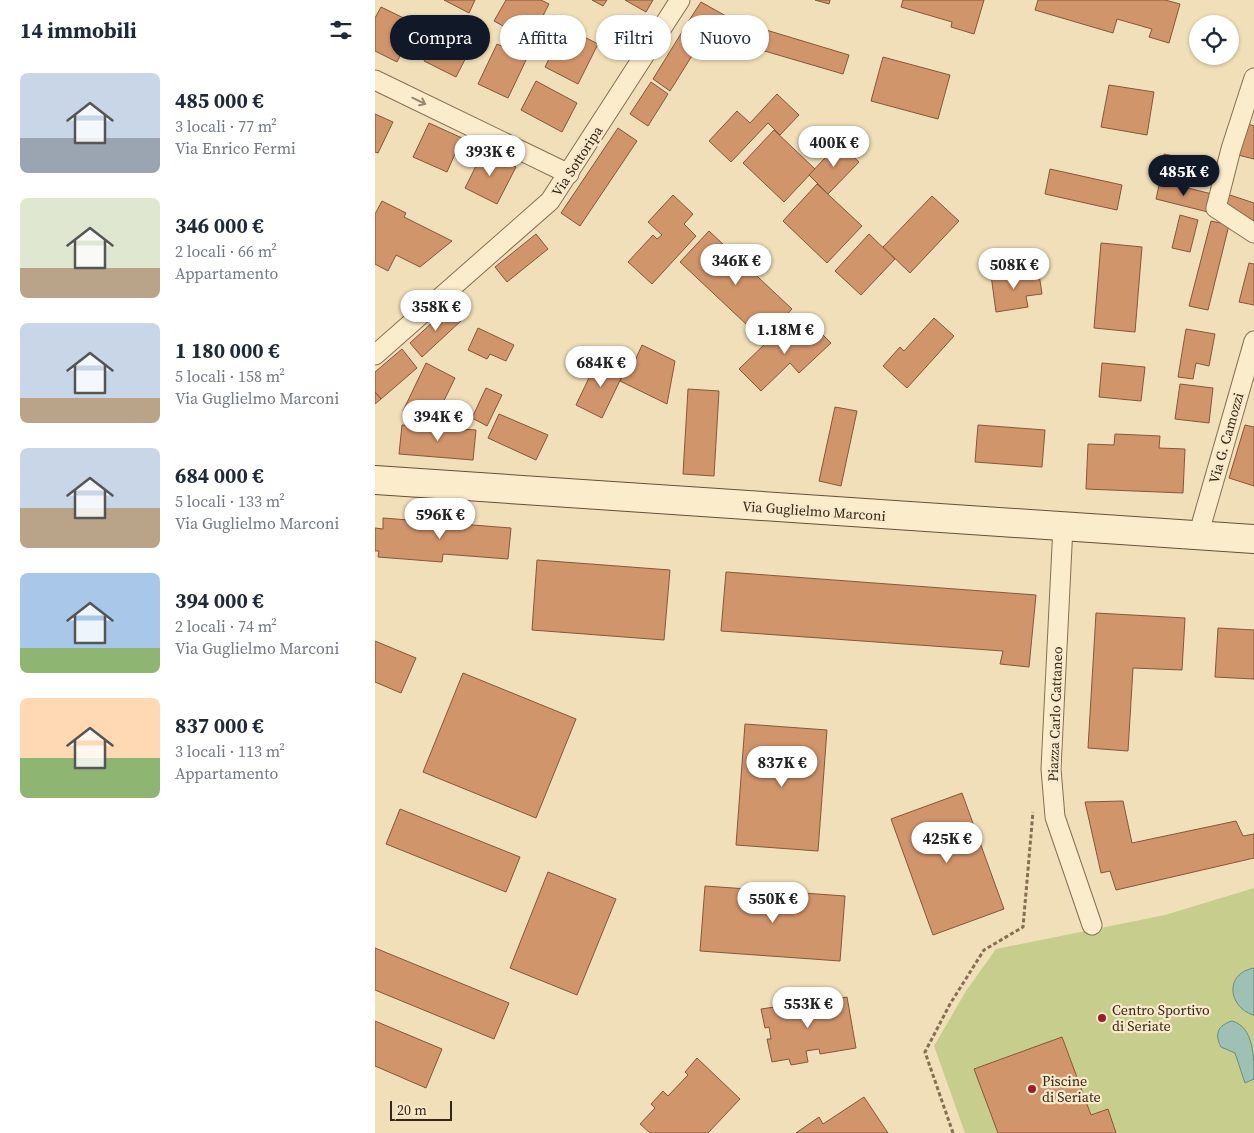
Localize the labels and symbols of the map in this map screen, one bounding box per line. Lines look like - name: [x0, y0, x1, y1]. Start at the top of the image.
- one-way arrow: [411, 97, 426, 107]
- street label: Via Sottoripa: [547, 121, 608, 200]
- pin: 400K €: [793, 126, 875, 168]
- pin: 393K €: [449, 134, 531, 177]
- pin: 485K €: [1143, 154, 1225, 197]
- pin: 346K €: [695, 244, 777, 286]
- pin: 508K €: [973, 248, 1055, 290]
- pin: 358K €: [395, 290, 477, 332]
- pin: 1.18M €: [739, 312, 831, 355]
- pin: 684K €: [560, 346, 642, 388]
- street label: Via G. Camozzi: [1203, 390, 1249, 486]
- pin: 394K €: [397, 400, 479, 442]
- street label: Via Guglielmo Marconi: [742, 496, 886, 526]
- pin: 596K €: [399, 498, 481, 540]
- street label: Piazza Carlo Cattaneo: [1043, 646, 1067, 782]
- pin: 837K €: [741, 746, 823, 788]
- pin: 425K €: [906, 822, 988, 864]
- pin: 550K €: [732, 882, 814, 924]
- pin: 553K €: [767, 986, 849, 1029]
- place label: Centro Sportivo di Seriate: [1112, 1000, 1210, 1036]
- marker: Centro Sportivo di Seriate: [1096, 1012, 1108, 1024]
- place label: Piscine di Seriate: [1042, 1071, 1101, 1107]
- marker: Piscine di Seriate: [1026, 1083, 1038, 1095]
- scale bar: [390, 1098, 453, 1121]

